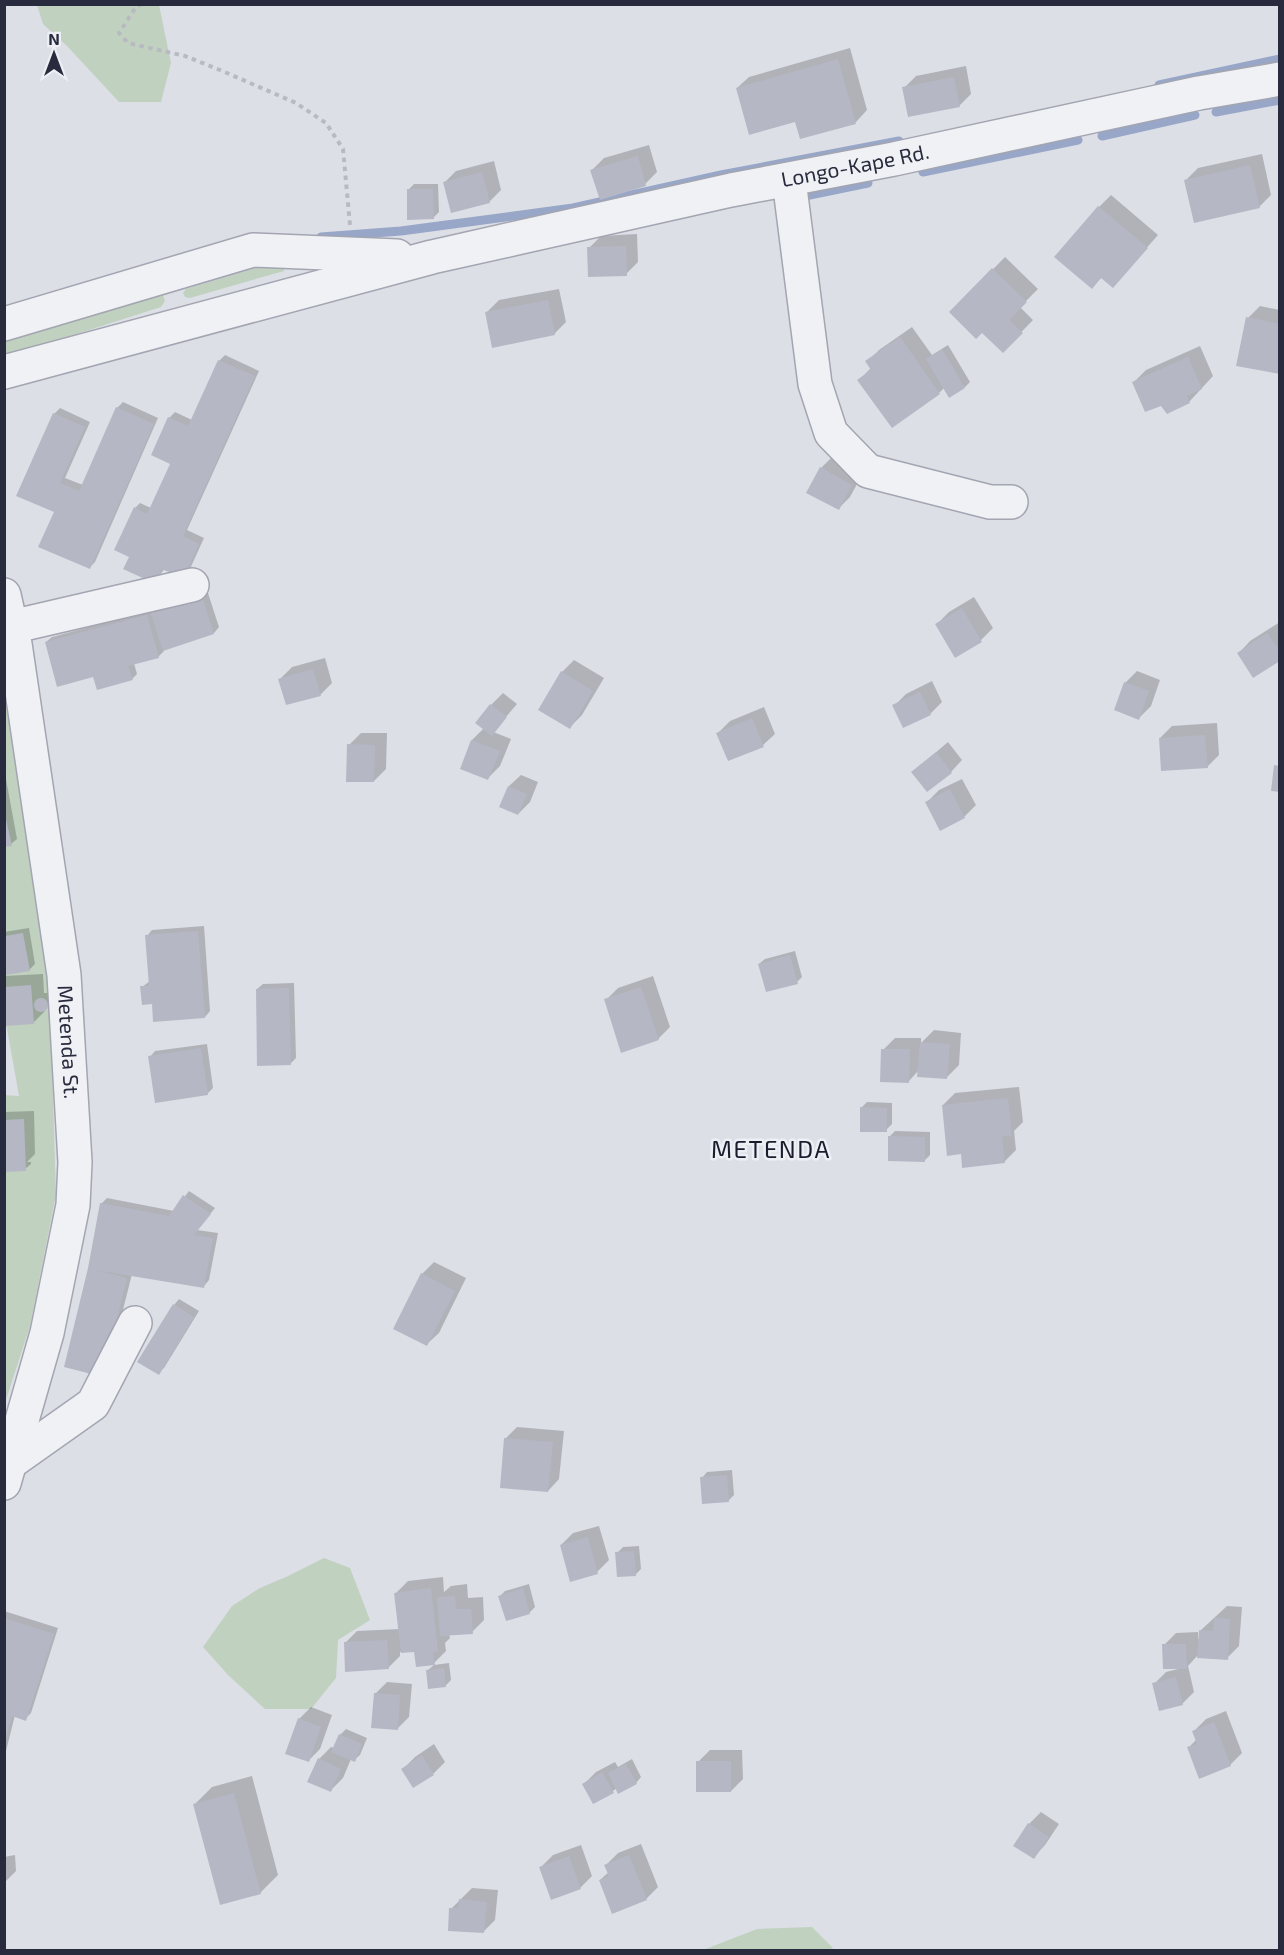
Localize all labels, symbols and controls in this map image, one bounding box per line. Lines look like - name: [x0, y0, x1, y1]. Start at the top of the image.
- north arrow: [24, 24, 84, 84]
- text: N: [48, 29, 60, 48]
- street label: Longo-Kape Rd.: [779, 138, 931, 191]
- street label: Metenda St.: [54, 984, 85, 1100]
- district label: METENDA: [711, 1134, 831, 1163]

